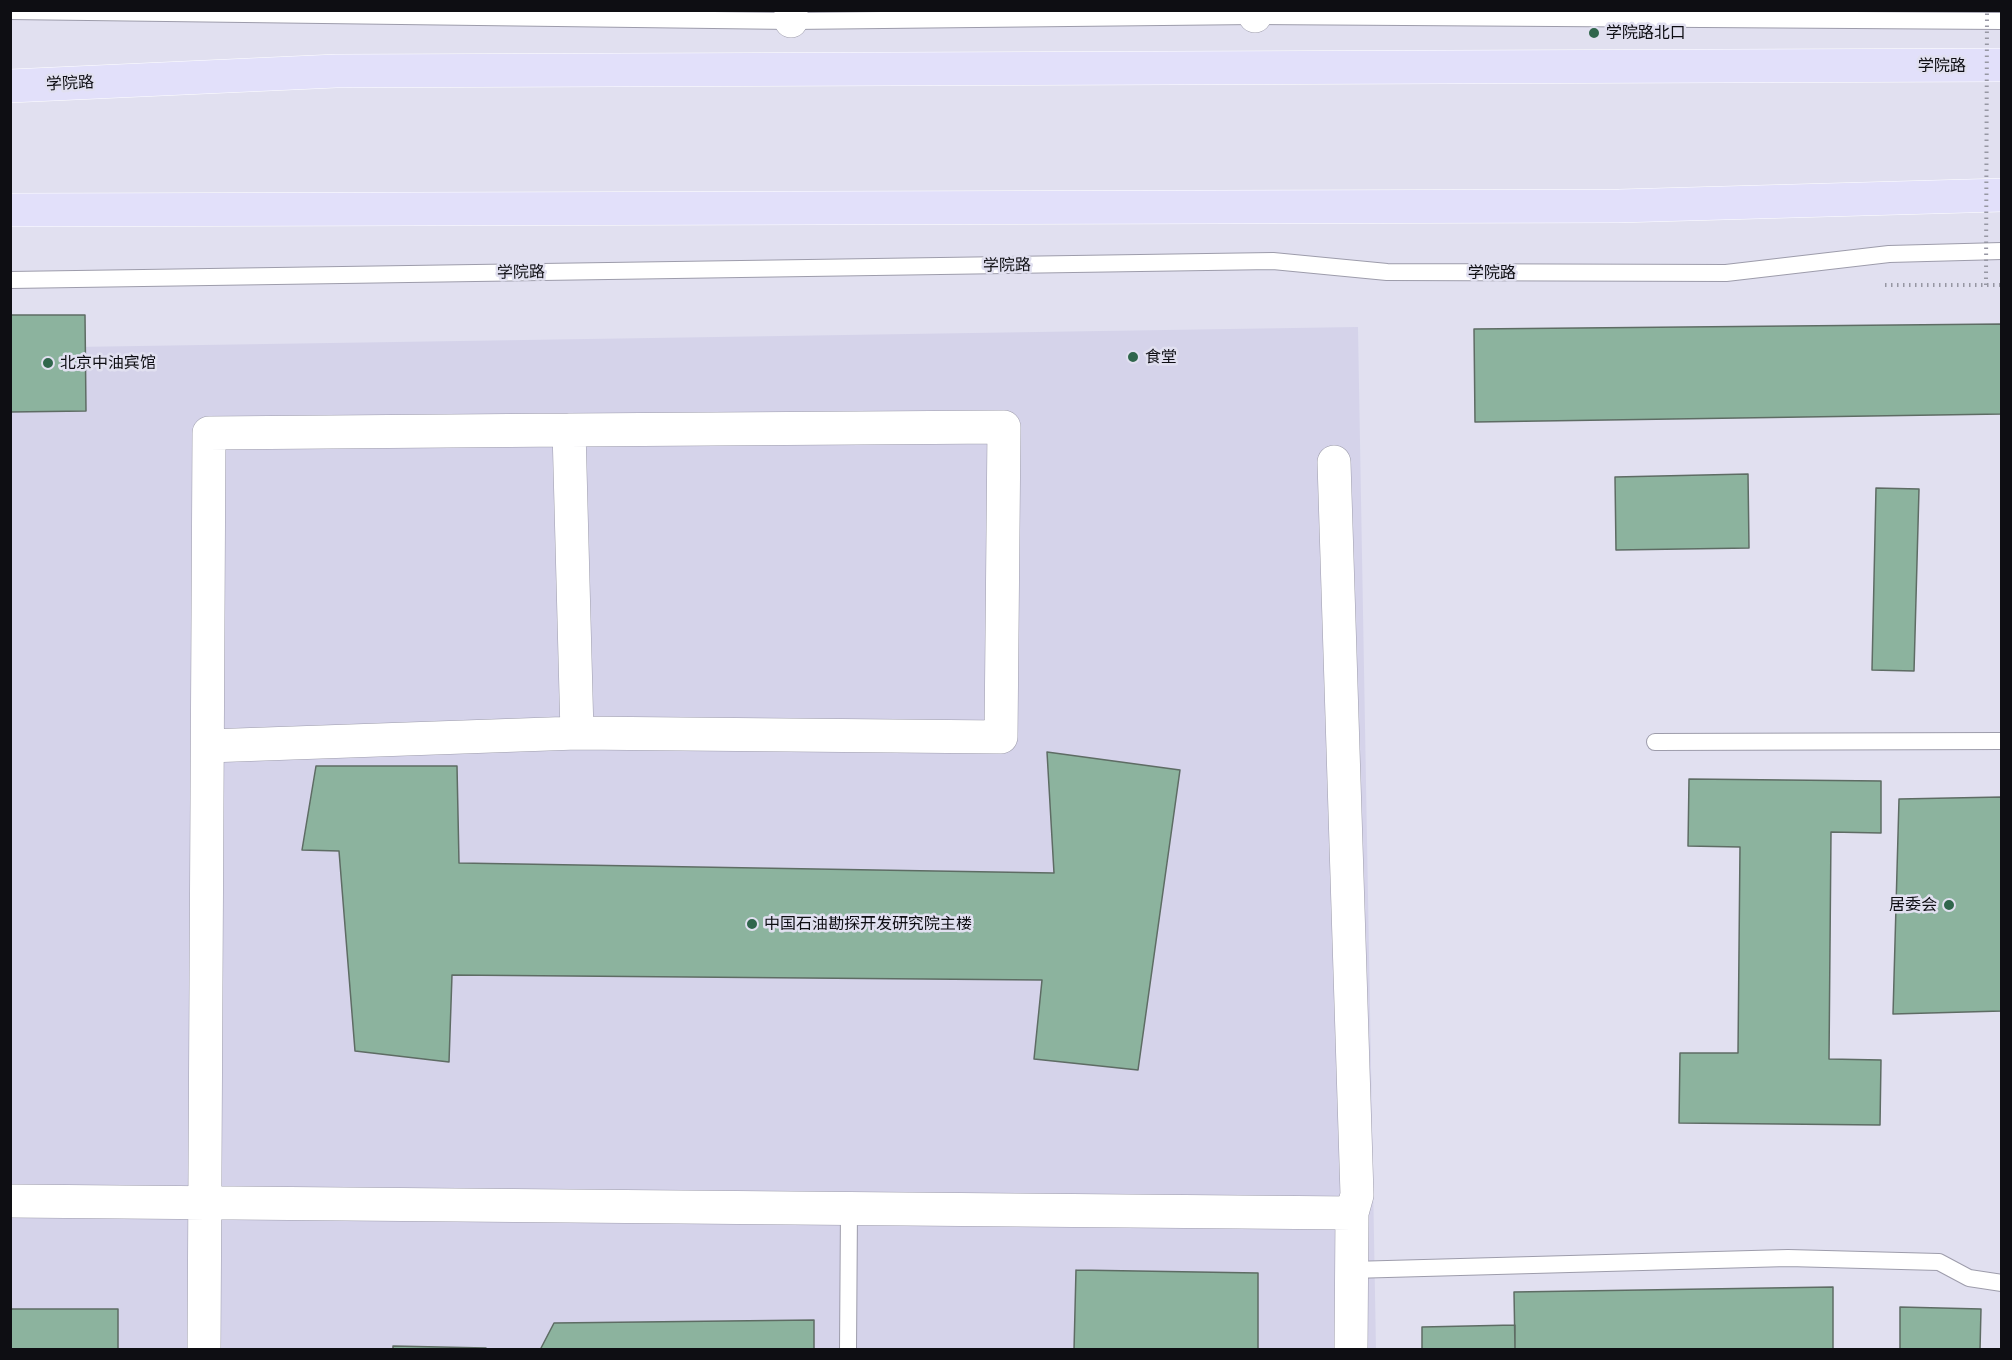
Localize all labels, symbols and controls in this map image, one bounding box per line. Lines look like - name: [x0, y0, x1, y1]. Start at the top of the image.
- place label: 学院路北口: [1606, 23, 1686, 43]
- marker: 学院路北口: [1587, 26, 1601, 40]
- street label: 学院路: [1918, 56, 1966, 76]
- street label: 学院路: [46, 72, 94, 94]
- street label: 学院路: [983, 255, 1031, 275]
- street label: 学院路: [497, 262, 545, 282]
- street label: 学院路: [1468, 263, 1516, 283]
- place label: 食堂: [1145, 347, 1177, 367]
- marker: 食堂: [1126, 350, 1140, 364]
- place label: 北京中油宾馆: [60, 353, 156, 373]
- marker: 北京中油宾馆: [41, 356, 55, 370]
- place label: 居委会: [1889, 895, 1937, 915]
- marker: 居委会: [1942, 898, 1956, 912]
- place label: 中国石油勘探开发研究院主楼: [764, 914, 972, 934]
- marker: 中国石油勘探开发研究院主楼: [745, 917, 759, 931]

